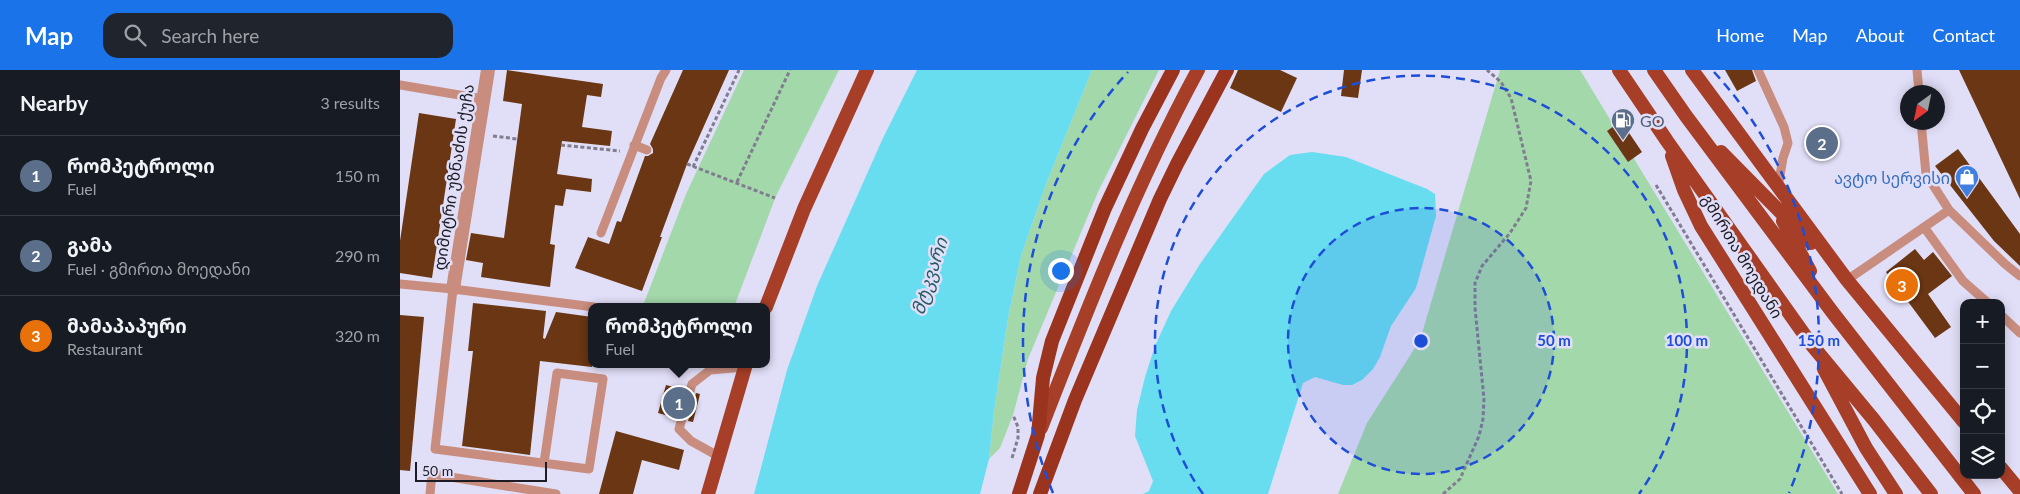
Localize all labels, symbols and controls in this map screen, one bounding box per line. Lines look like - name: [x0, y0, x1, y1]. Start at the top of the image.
- search box: [103, 13, 453, 58]
- text: Map: [25, 21, 73, 50]
- icon: search: [121, 21, 149, 49]
- text: Search here: [161, 24, 259, 47]
- text: Home: [1716, 24, 1764, 46]
- text: Map: [1792, 24, 1828, 46]
- text: About: [1856, 24, 1905, 46]
- text: Contact: [1933, 24, 1995, 46]
- street label: დიმიტრი უზნაძის ქუჩა: [429, 82, 479, 272]
- north arrow: [1900, 85, 1945, 130]
- text: Nearby: [20, 90, 88, 115]
- text: 3 results: [320, 93, 380, 112]
- fuel station icon: GO: [1610, 107, 1636, 141]
- place label: GO: [1640, 111, 1665, 130]
- pin: 2: [1806, 124, 1838, 162]
- text: რომპეტროლი: [67, 154, 215, 177]
- shop icon: ავტო სერვისი: [1954, 164, 1980, 198]
- text: 1: [31, 166, 41, 185]
- text: 150 m: [335, 166, 380, 185]
- place label: ავტო სერვისი: [1834, 168, 1950, 188]
- text: Fuel: [67, 179, 97, 198]
- street label: გმირთა მოედანი: [1697, 190, 1788, 323]
- text: გამა: [67, 233, 112, 256]
- water label: მტკვარი: [906, 234, 953, 318]
- text: 2: [31, 246, 41, 265]
- text: 290 m: [335, 246, 380, 265]
- your location: [1048, 258, 1074, 284]
- text: Fuel · გმირთა მოედანი: [67, 259, 250, 278]
- pin: 3: [1886, 266, 1918, 304]
- map controls: [1960, 299, 2005, 479]
- button: +: [1960, 299, 2005, 344]
- popup: [588, 303, 770, 368]
- text: მამაპაპური: [67, 314, 187, 337]
- text: რომპეტროლი: [605, 314, 753, 337]
- text: 3: [31, 326, 41, 345]
- text: 320 m: [335, 326, 380, 345]
- text: 50 m: [1537, 331, 1571, 349]
- text: 100 m: [1666, 331, 1708, 349]
- text: 150 m: [1798, 331, 1840, 349]
- centre of rings: [1412, 332, 1430, 350]
- text: Restaurant: [67, 339, 143, 358]
- text: Fuel: [605, 339, 635, 358]
- button: −: [1960, 344, 2005, 389]
- pin: 1: [663, 384, 695, 422]
- button: locate: [1960, 389, 2005, 434]
- button: layers: [1960, 434, 2005, 479]
- scale bar: [415, 459, 548, 482]
- text: 50 m: [422, 462, 453, 479]

